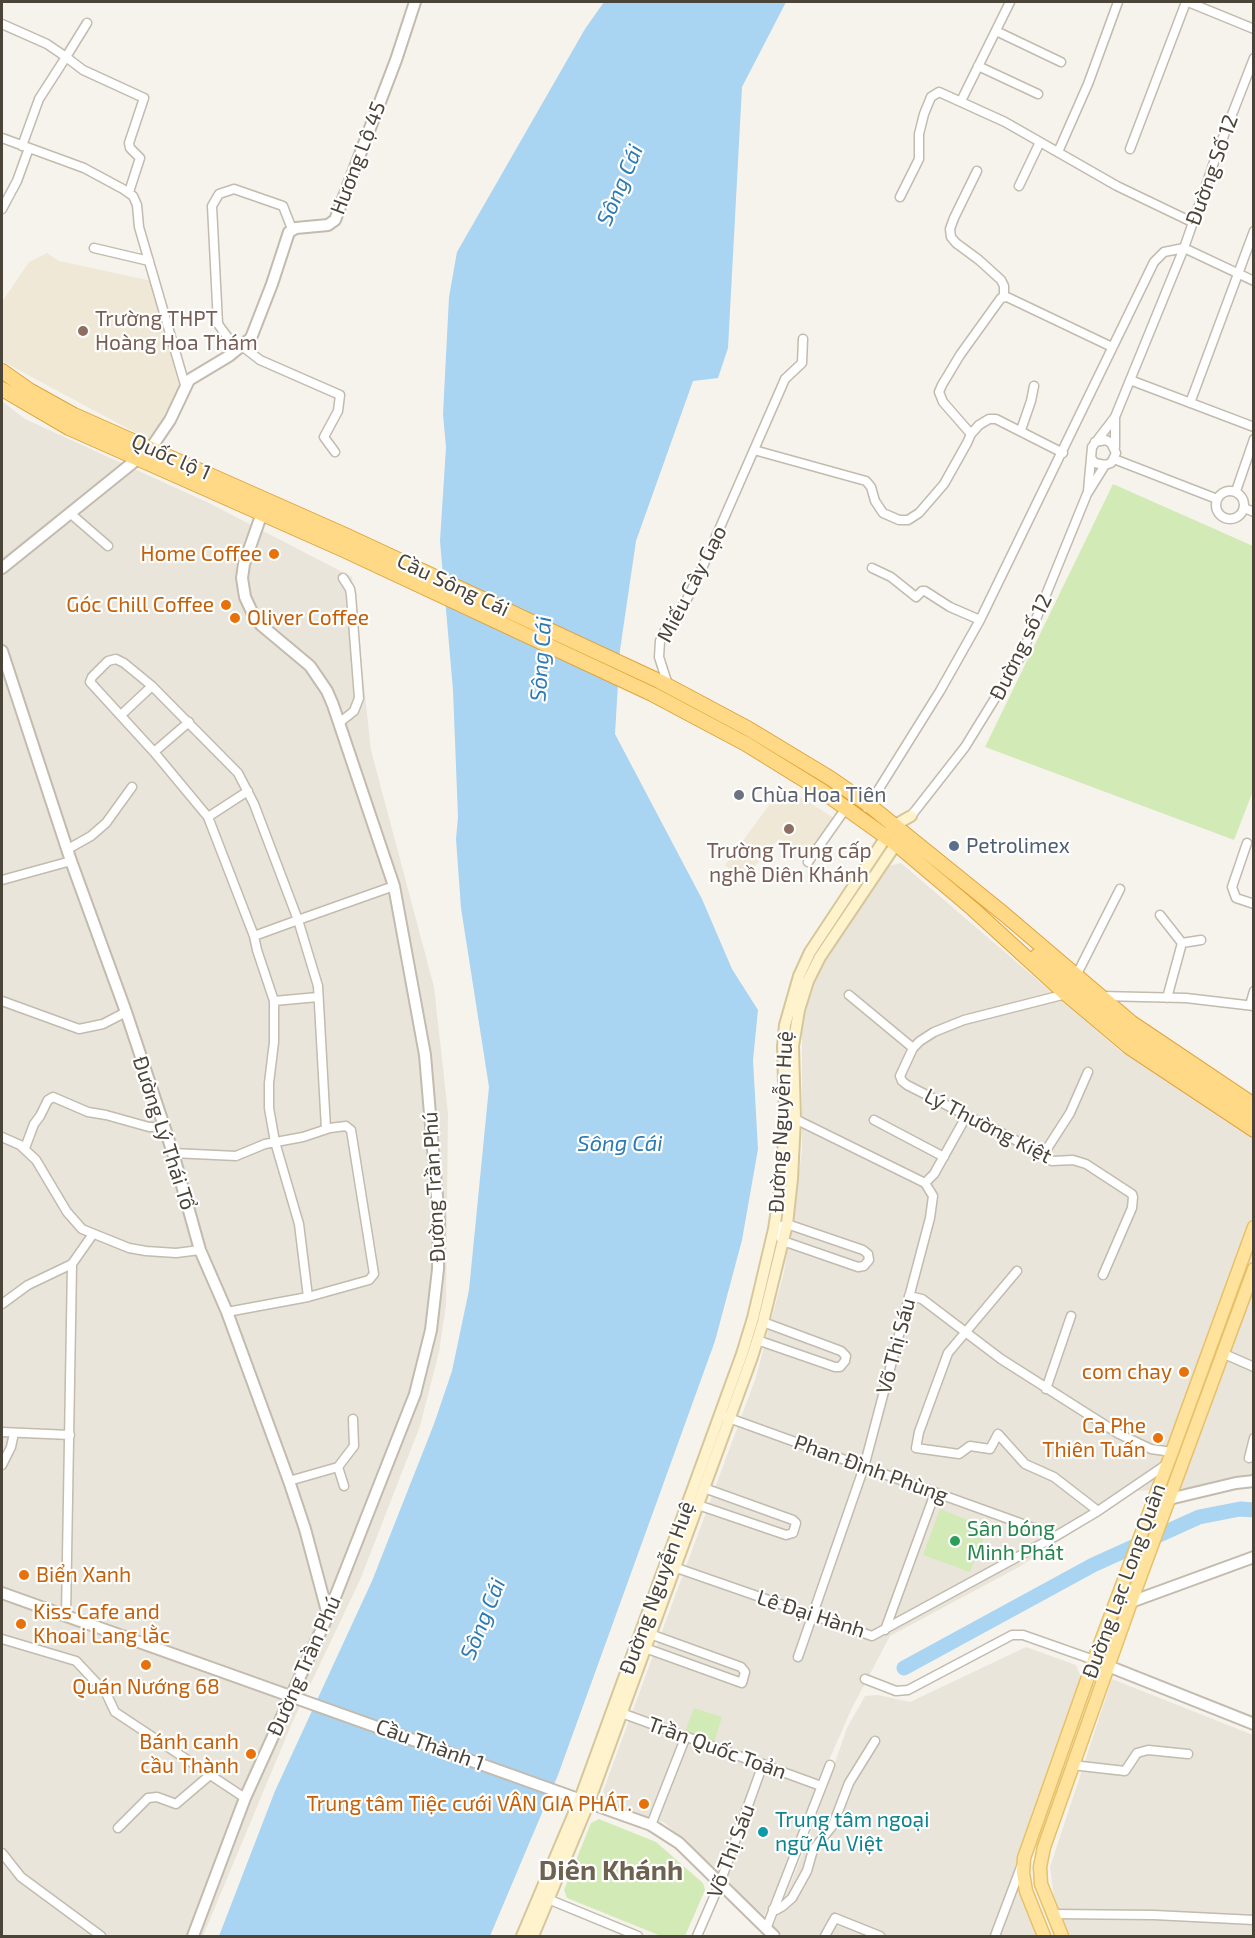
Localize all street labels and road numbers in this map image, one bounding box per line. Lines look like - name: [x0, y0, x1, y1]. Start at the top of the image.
- street label: Hương Lộ 45: [325, 98, 391, 218]
- street label: Đường Số 12: [1180, 111, 1244, 229]
- street label: Quốc lộ 1: [127, 428, 215, 486]
- street label: Miếu Cây Gạo: [652, 521, 732, 647]
- street label: Cầu Sông Cái: [393, 548, 513, 622]
- street label: Đường số 12: [985, 590, 1057, 704]
- street label: Đường Nguyễn Huệ: [764, 1030, 798, 1214]
- street label: Đường Lý Thái Tổ: [127, 1053, 201, 1213]
- street label: Lý Thường Kiệt: [920, 1083, 1056, 1169]
- street label: Đường Trần Phú: [417, 1111, 451, 1263]
- street label: Võ Thị Sáu: [871, 1295, 921, 1397]
- street label: Phan Đình Phùng: [791, 1429, 951, 1509]
- street label: Đường Lạc Long Quân: [1077, 1480, 1171, 1682]
- street label: Đường Nguyễn Huệ: [614, 1498, 700, 1678]
- street label: Lê Đại Hành: [754, 1585, 868, 1643]
- street label: Đường Trần Phú: [262, 1592, 346, 1740]
- street label: Trần Quốc Toản: [644, 1711, 790, 1785]
- street label: Cầu Thành 1: [372, 1714, 488, 1776]
- street label: Võ Thị Sáu: [702, 1801, 760, 1901]

